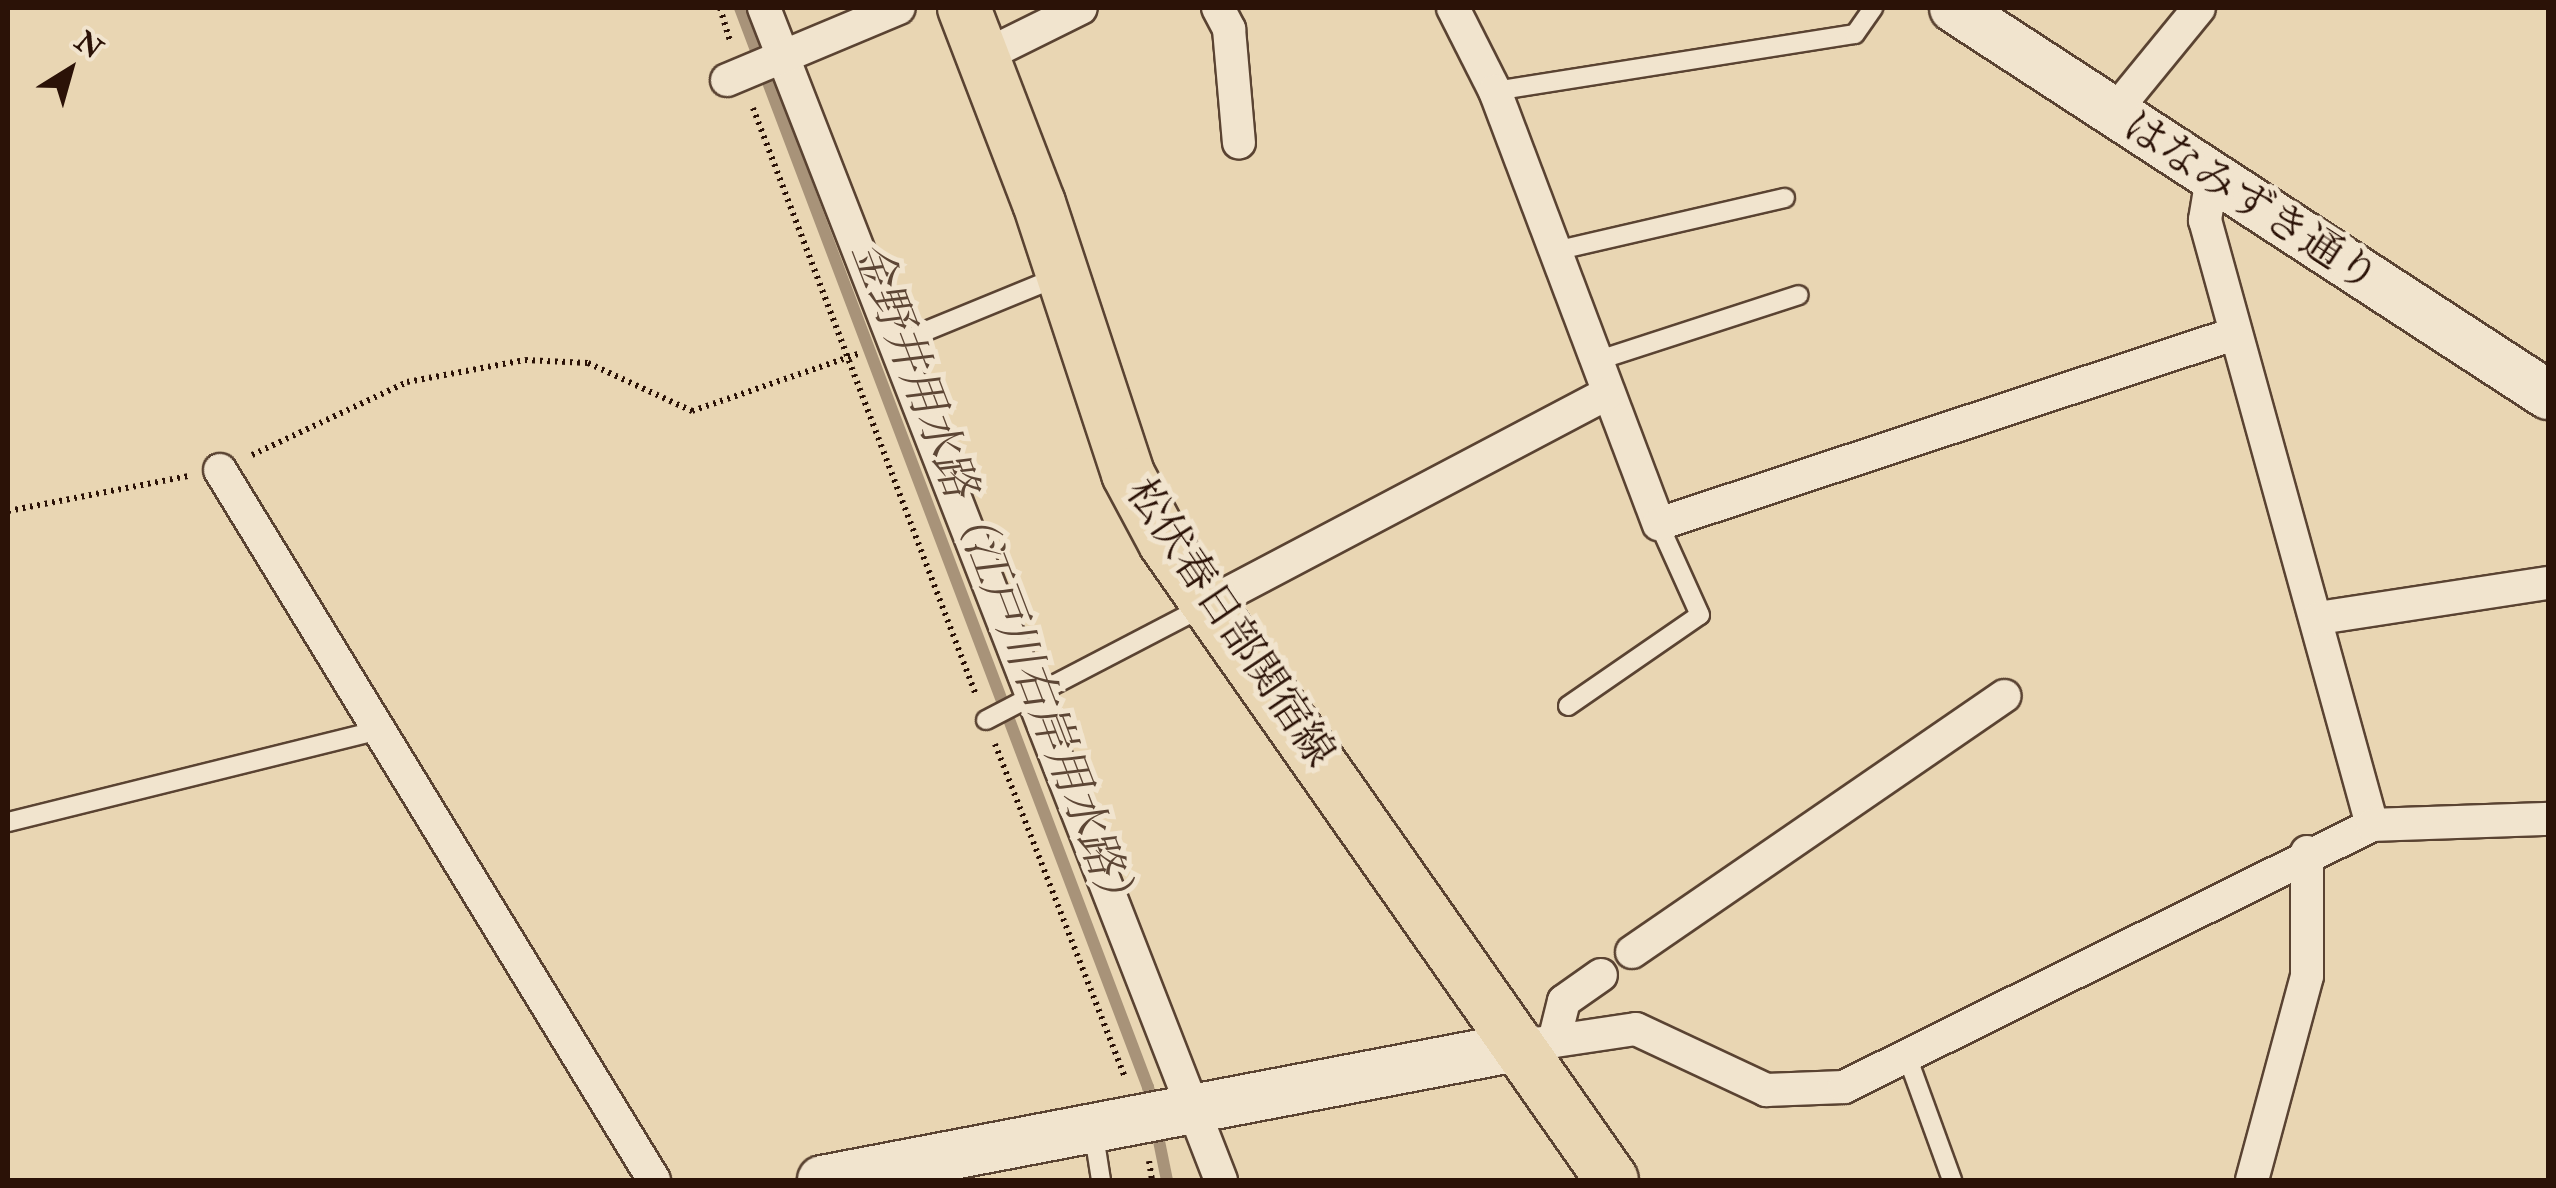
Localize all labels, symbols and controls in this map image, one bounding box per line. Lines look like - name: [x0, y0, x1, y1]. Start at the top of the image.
- north arrow: [20, 20, 120, 120]
- text: N: [68, 24, 109, 67]
- street label: はなみずき通り: [2114, 101, 2388, 303]
- water label: 金野井用水路（江戸川右岸用水路）: [840, 234, 1148, 926]
- street label: 松伏春日部関宿線: [1115, 470, 1345, 776]

